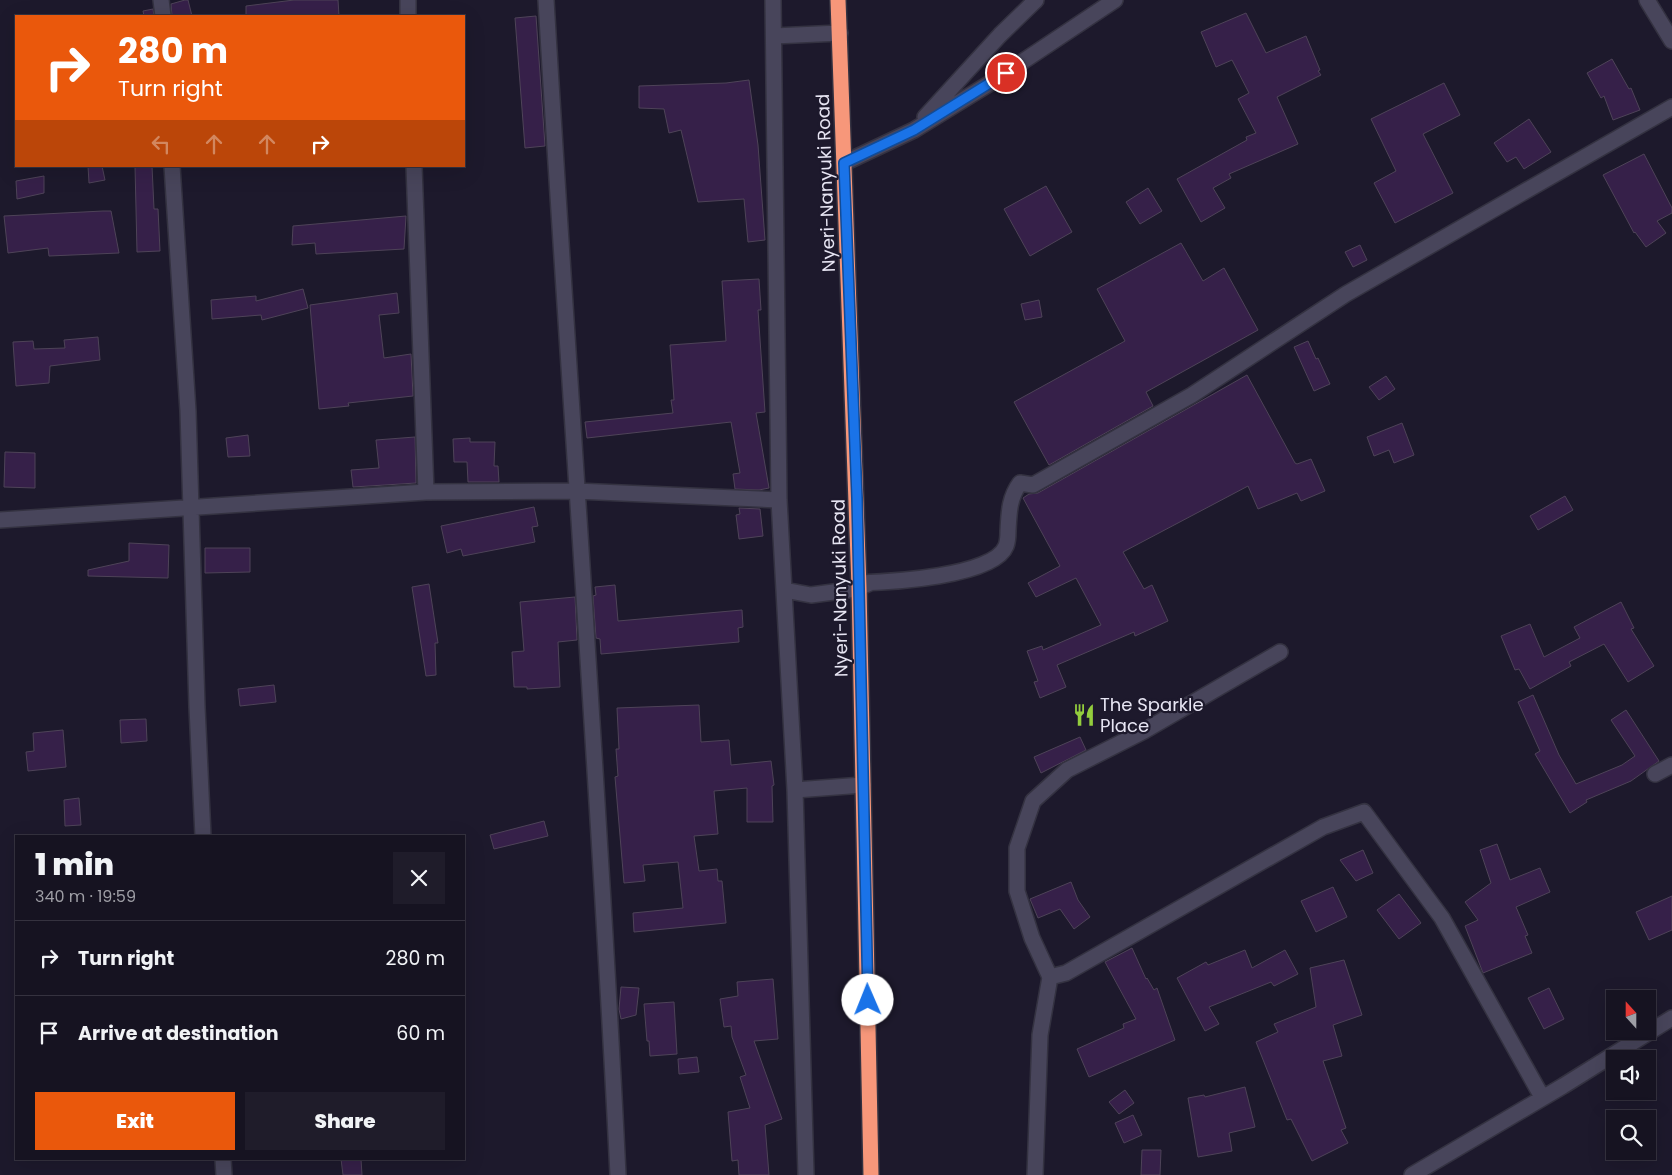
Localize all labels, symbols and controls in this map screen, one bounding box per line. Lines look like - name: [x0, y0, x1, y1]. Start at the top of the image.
- text: 280 m: [118, 26, 228, 75]
- icon: right: [35, 35, 100, 100]
- pin: [985, 52, 1027, 94]
- icon: arrive: [992, 59, 1020, 87]
- text: Turn right: [118, 73, 223, 104]
- street label: Nyeri-Nanyuki Road: [810, 93, 841, 273]
- icon: left: [147, 130, 175, 158]
- icon: ahead: [200, 130, 228, 158]
- icon: ahead: [253, 130, 281, 158]
- icon: right: [306, 130, 334, 158]
- street label: Nyeri-Nanyuki Road: [825, 499, 854, 677]
- place label: The Sparkle Place: [1100, 692, 1204, 738]
- restaurant icon: The Sparkle Place: [1071, 702, 1097, 728]
- text: 1 min: [35, 843, 114, 886]
- button: close: [393, 852, 445, 904]
- text: 340 m · 19:59: [35, 885, 136, 908]
- icon: right: [35, 944, 63, 972]
- text: Turn right: [78, 945, 174, 972]
- text: 280 m: [386, 945, 445, 972]
- position arrow: [841, 973, 893, 1025]
- north arrow: [1606, 990, 1656, 1040]
- map controls: [1606, 990, 1656, 1160]
- icon: arrive: [35, 1019, 63, 1047]
- text: Arrive at destination: [78, 1020, 279, 1047]
- text: 60 m: [396, 1020, 445, 1047]
- button: sound: [1606, 1050, 1656, 1100]
- button: Exit: [35, 1092, 235, 1150]
- button: Share: [245, 1092, 445, 1150]
- button: search: [1606, 1110, 1656, 1160]

